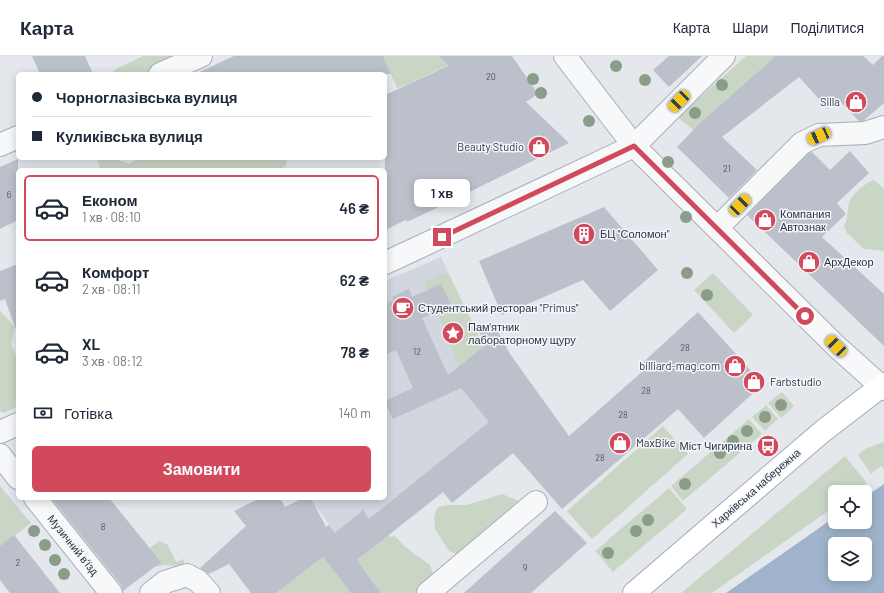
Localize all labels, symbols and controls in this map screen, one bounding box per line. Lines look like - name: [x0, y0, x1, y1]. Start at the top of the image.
- text: Карта: [20, 16, 74, 39]
- text: Карта: [673, 19, 710, 36]
- text: Шари: [732, 19, 768, 36]
- text: Поділитися: [790, 19, 864, 36]
- house number: 20: [486, 71, 496, 82]
- text: Чорноглазівська вулиця: [56, 88, 238, 106]
- car: [666, 88, 692, 114]
- shop icon: Silla: [843, 89, 869, 115]
- place label: Silla: [820, 95, 840, 108]
- car: [806, 126, 832, 146]
- text: Куликівська вулиця: [56, 127, 203, 145]
- shop icon: Beauty Studio: [526, 134, 552, 160]
- place label: Beauty Studio: [457, 140, 524, 153]
- house number: 21: [723, 163, 731, 174]
- callout: 1 хв: [414, 179, 470, 207]
- text: 1 хв: [431, 185, 453, 201]
- house number: 6: [7, 189, 12, 200]
- icon: car: [34, 190, 70, 226]
- text: Економ: [82, 191, 138, 209]
- car: [727, 192, 753, 218]
- text: 46 ₴: [339, 199, 369, 217]
- shop icon: Компания Автознак: [752, 207, 778, 233]
- place label: Компания Автознак: [780, 207, 830, 233]
- text: 1 хв · 08:10: [82, 209, 141, 225]
- building icon: БЦ "Соломон": [571, 221, 597, 247]
- place label: БЦ "Соломон": [600, 227, 670, 240]
- route end: [433, 228, 451, 246]
- shop icon: АрхДекор: [796, 249, 822, 275]
- place label: АрхДекор: [824, 255, 874, 268]
- icon: car: [34, 262, 70, 298]
- text: Комфорт: [82, 263, 149, 281]
- text: 62 ₴: [340, 271, 369, 289]
- text: 2 хв · 08:11: [82, 281, 141, 297]
- cafe icon: Студентський ресторан "Primus": [390, 295, 416, 321]
- place label: Студентський ресторан "Primus": [418, 301, 579, 314]
- route start: [796, 307, 814, 325]
- place icon: Пам'ятник лабораторному щуру: [440, 320, 466, 346]
- place label: Пам'ятник лабораторному щуру: [468, 320, 576, 346]
- car: [823, 333, 849, 359]
- icon: car: [34, 334, 70, 370]
- text: XL: [82, 335, 100, 353]
- house number: 28: [680, 342, 690, 353]
- text: 78 ₴: [341, 343, 369, 361]
- house number: 12: [413, 346, 421, 357]
- text: 3 хв · 08:12: [82, 353, 143, 369]
- shop icon: billiard-mag.com: [722, 353, 748, 379]
- place label: billiard-mag.com: [639, 359, 720, 372]
- shop icon: Farbstudio: [741, 369, 767, 395]
- place label: Farbstudio: [770, 375, 822, 388]
- house number: 28: [641, 385, 651, 396]
- icon: cash: [32, 402, 54, 424]
- text: Готівка: [64, 404, 113, 422]
- text: 140 m: [339, 405, 371, 421]
- house number: 28: [618, 409, 628, 420]
- shop icon: MaxBike: [607, 430, 633, 456]
- bus stop icon: Міст Чигирина: [755, 433, 781, 459]
- place label: MaxBike: [636, 436, 676, 449]
- place label: Міст Чигирина: [680, 439, 753, 452]
- street label: Харківська набережна: [709, 445, 803, 530]
- button: Замовити: [32, 446, 371, 492]
- house number: 28: [595, 452, 605, 463]
- map controls: [828, 485, 872, 581]
- button: locate: [828, 485, 872, 529]
- street label: Музичний в'їзд: [45, 512, 102, 578]
- house number: 8: [101, 521, 106, 532]
- button: layers: [828, 537, 872, 581]
- house number: 2: [16, 557, 21, 568]
- house number: 9: [523, 562, 528, 573]

